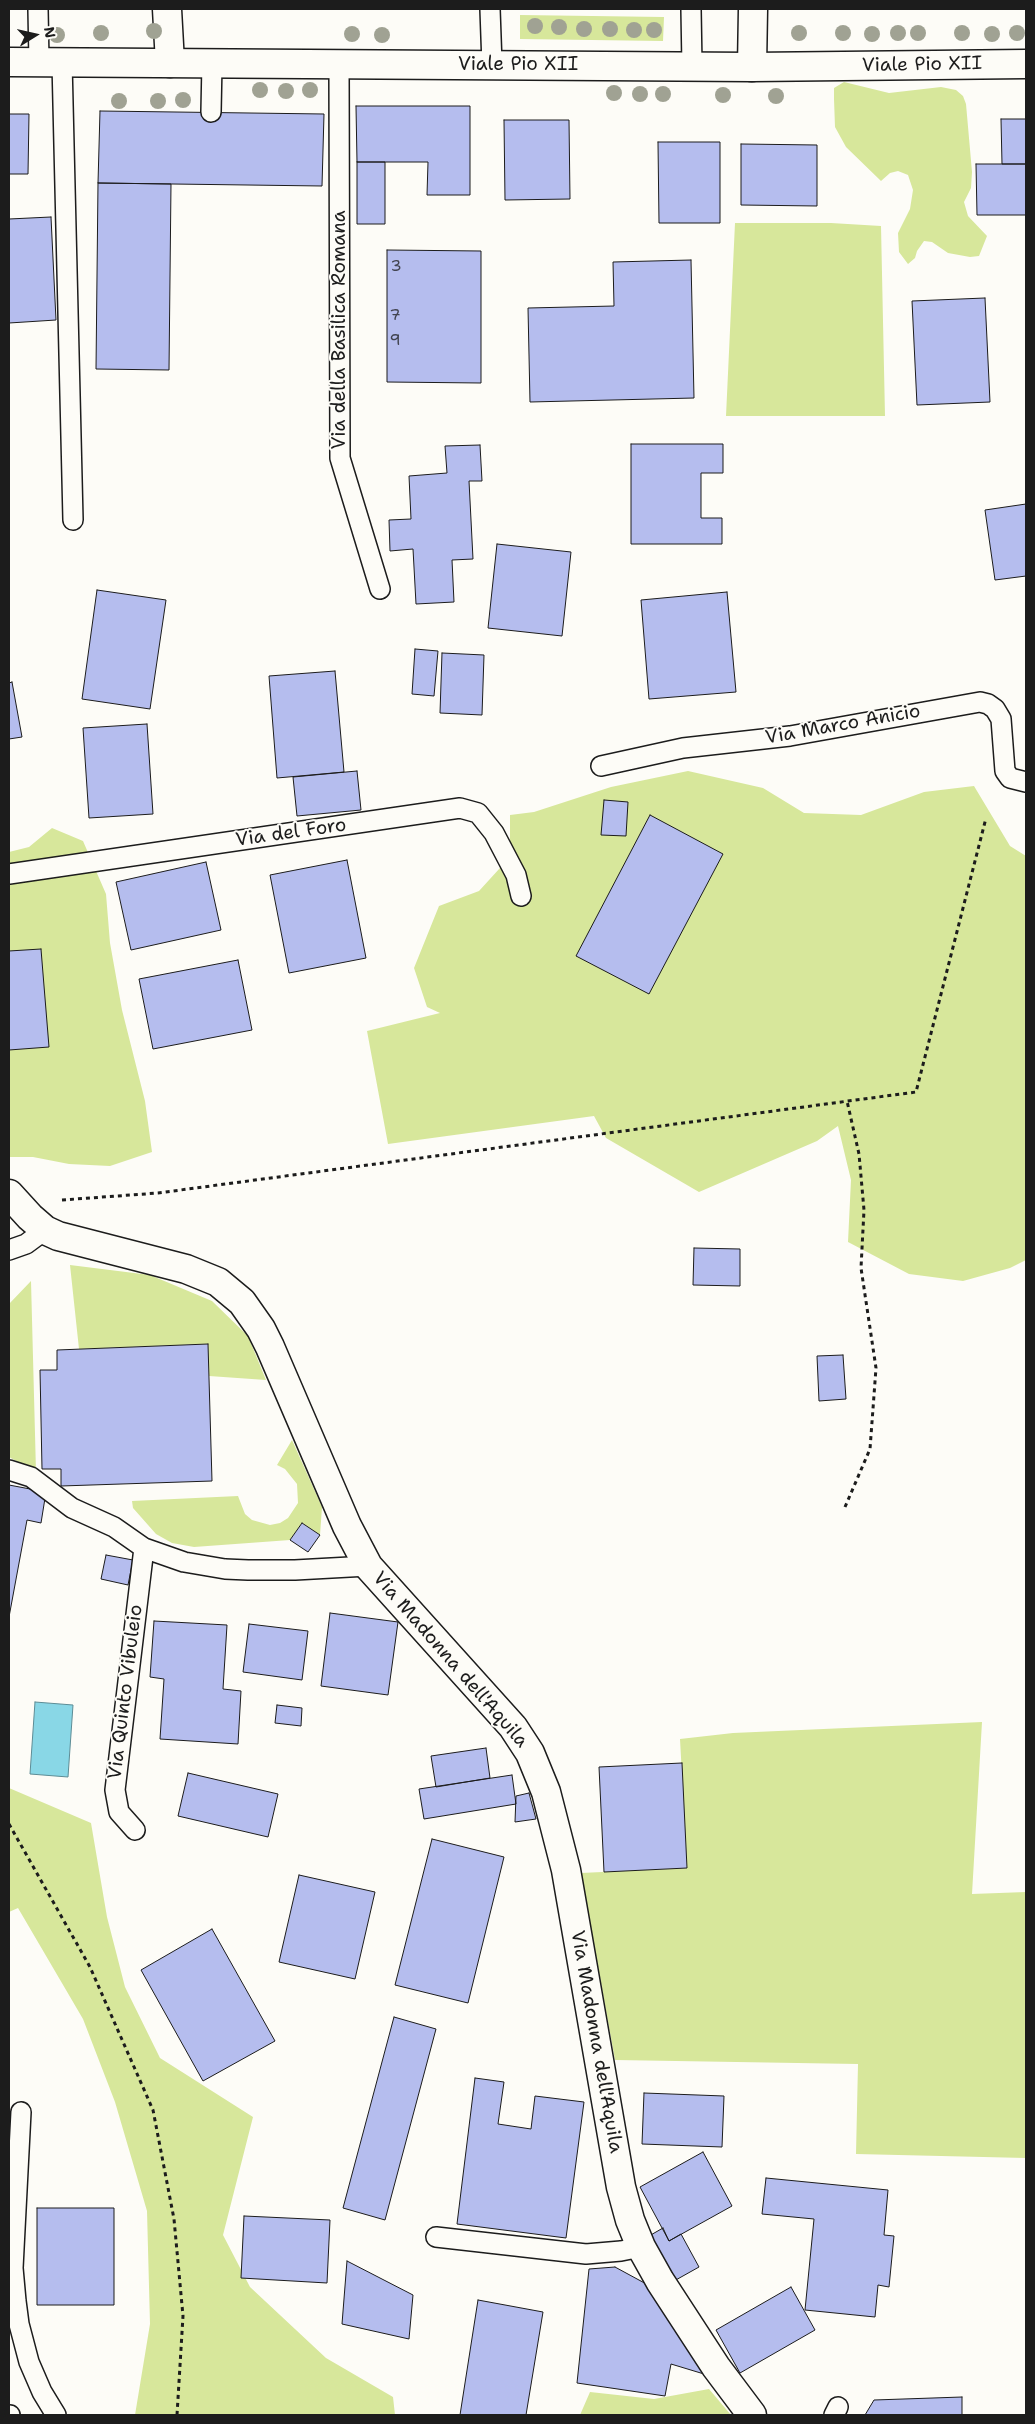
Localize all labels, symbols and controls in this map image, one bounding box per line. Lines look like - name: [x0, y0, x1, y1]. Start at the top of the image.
- north arrow: [10, 10, 60, 60]
- text: N: [40, 25, 60, 39]
- street label: Viale Pio XII: [862, 53, 982, 77]
- street label: Viale Pio XII: [458, 54, 578, 76]
- street label: Via della Basilica Romana: [329, 210, 351, 450]
- house number: 3: [390, 257, 402, 277]
- house number: 7: [389, 306, 401, 326]
- house number: 9: [389, 331, 401, 351]
- street label: Via Marco Anicio: [764, 700, 922, 750]
- street label: Via del Foro: [234, 814, 348, 852]
- street label: Via Madonna dell'Aquila: [367, 1567, 533, 1753]
- street label: Via Quinto Vibuleio: [104, 1603, 148, 1781]
- street label: Via Madonna dell'Aquila: [565, 1929, 627, 2155]

